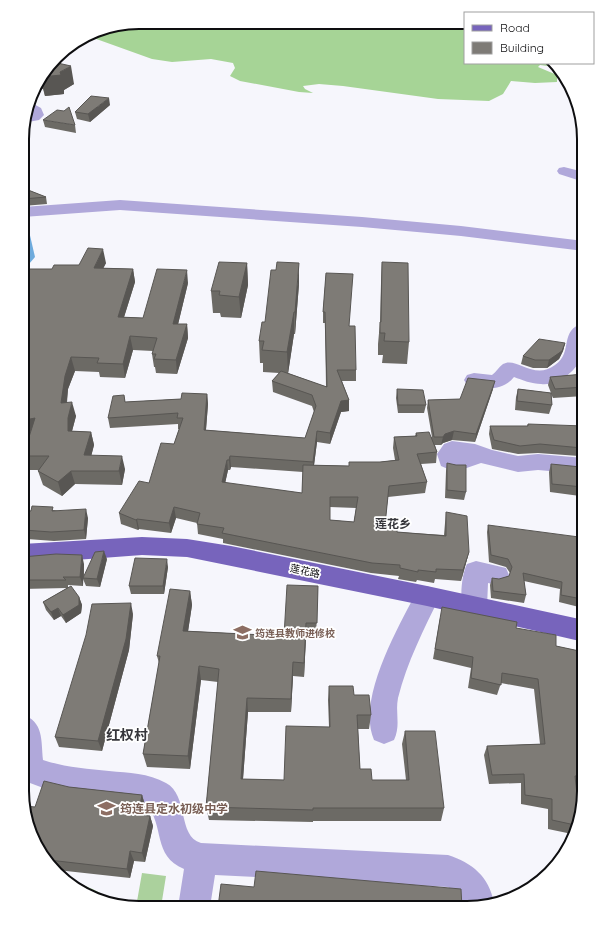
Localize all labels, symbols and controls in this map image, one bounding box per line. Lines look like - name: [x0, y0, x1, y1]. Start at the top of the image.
- legend: [464, 12, 594, 64]
- text: Road: [500, 20, 530, 35]
- text: Building: [500, 40, 544, 55]
- district label: 莲花乡: [375, 516, 411, 531]
- street label: 莲花路: [289, 562, 321, 580]
- school or university icon: 筠连县教师进修校: [232, 623, 252, 643]
- place label: 筠连县教师进修校: [255, 627, 335, 640]
- district label: 红权村: [106, 726, 148, 744]
- school or university icon: 筠连县定水初级中学: [97, 798, 117, 818]
- place label: 筠连县定水初级中学: [120, 801, 228, 816]

